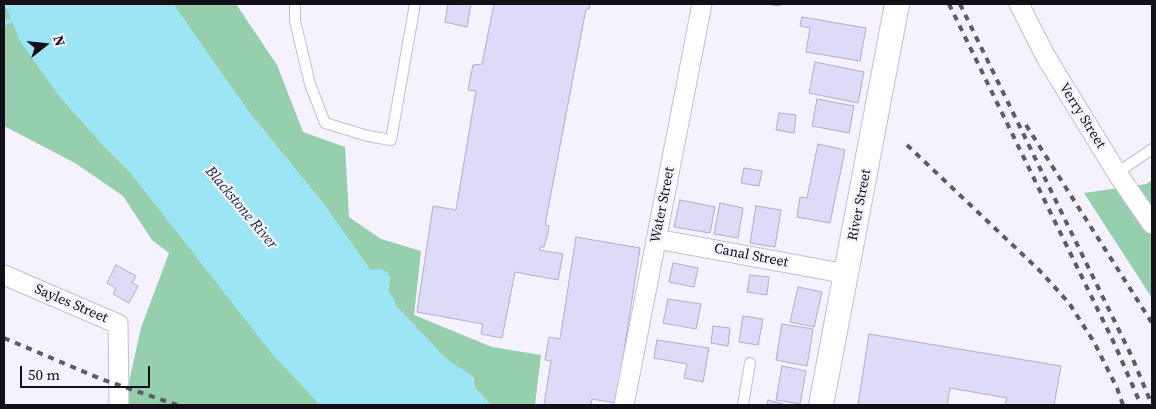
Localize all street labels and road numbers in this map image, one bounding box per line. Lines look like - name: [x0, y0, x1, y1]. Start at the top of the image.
- street label: Verry Street: [1055, 80, 1109, 152]
- street label: Water Street: [647, 166, 679, 244]
- street label: River Street: [845, 168, 875, 242]
- street label: Canal Street: [713, 241, 789, 271]
- street label: Sayles Street: [32, 281, 110, 327]

